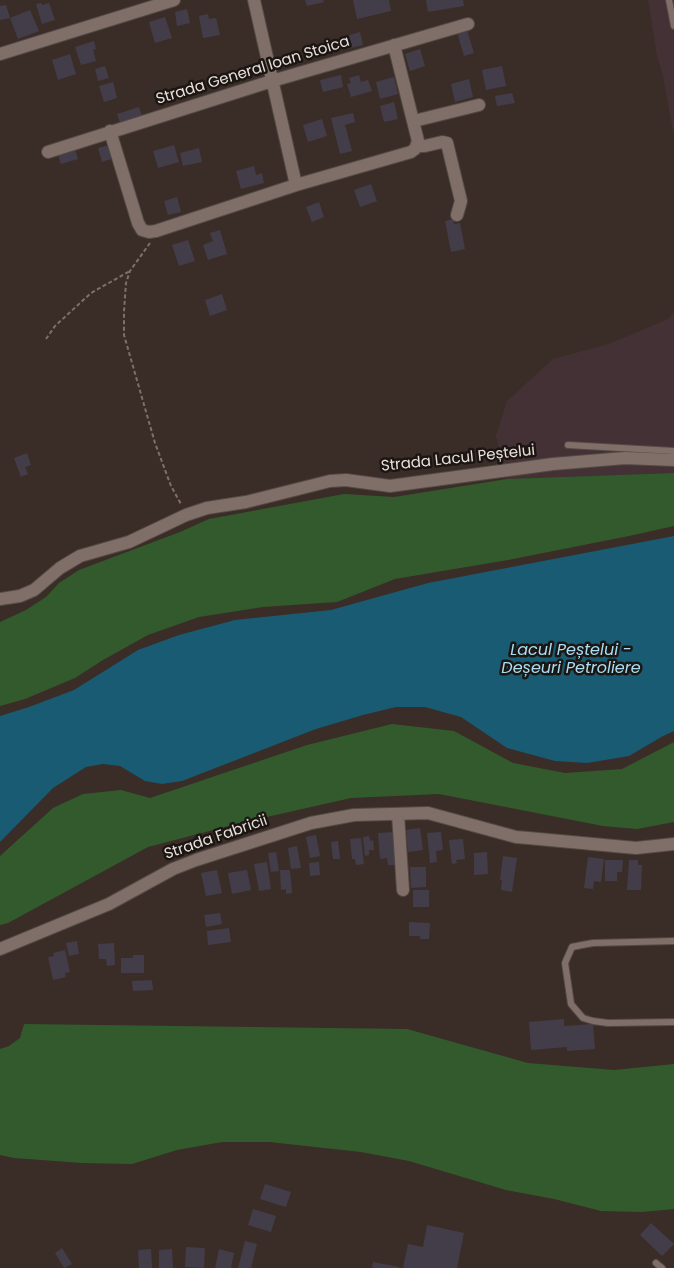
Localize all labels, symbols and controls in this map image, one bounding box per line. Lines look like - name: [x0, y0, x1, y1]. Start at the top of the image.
- street label: Strada General Ioan Stoica: [154, 33, 352, 109]
- street label: Strada Lacul Peștelui: [380, 442, 536, 476]
- water label: Lacul Peștelui - Deșeuri Petroliere: [501, 641, 641, 679]
- street label: Strada Fabricii: [162, 812, 270, 864]

